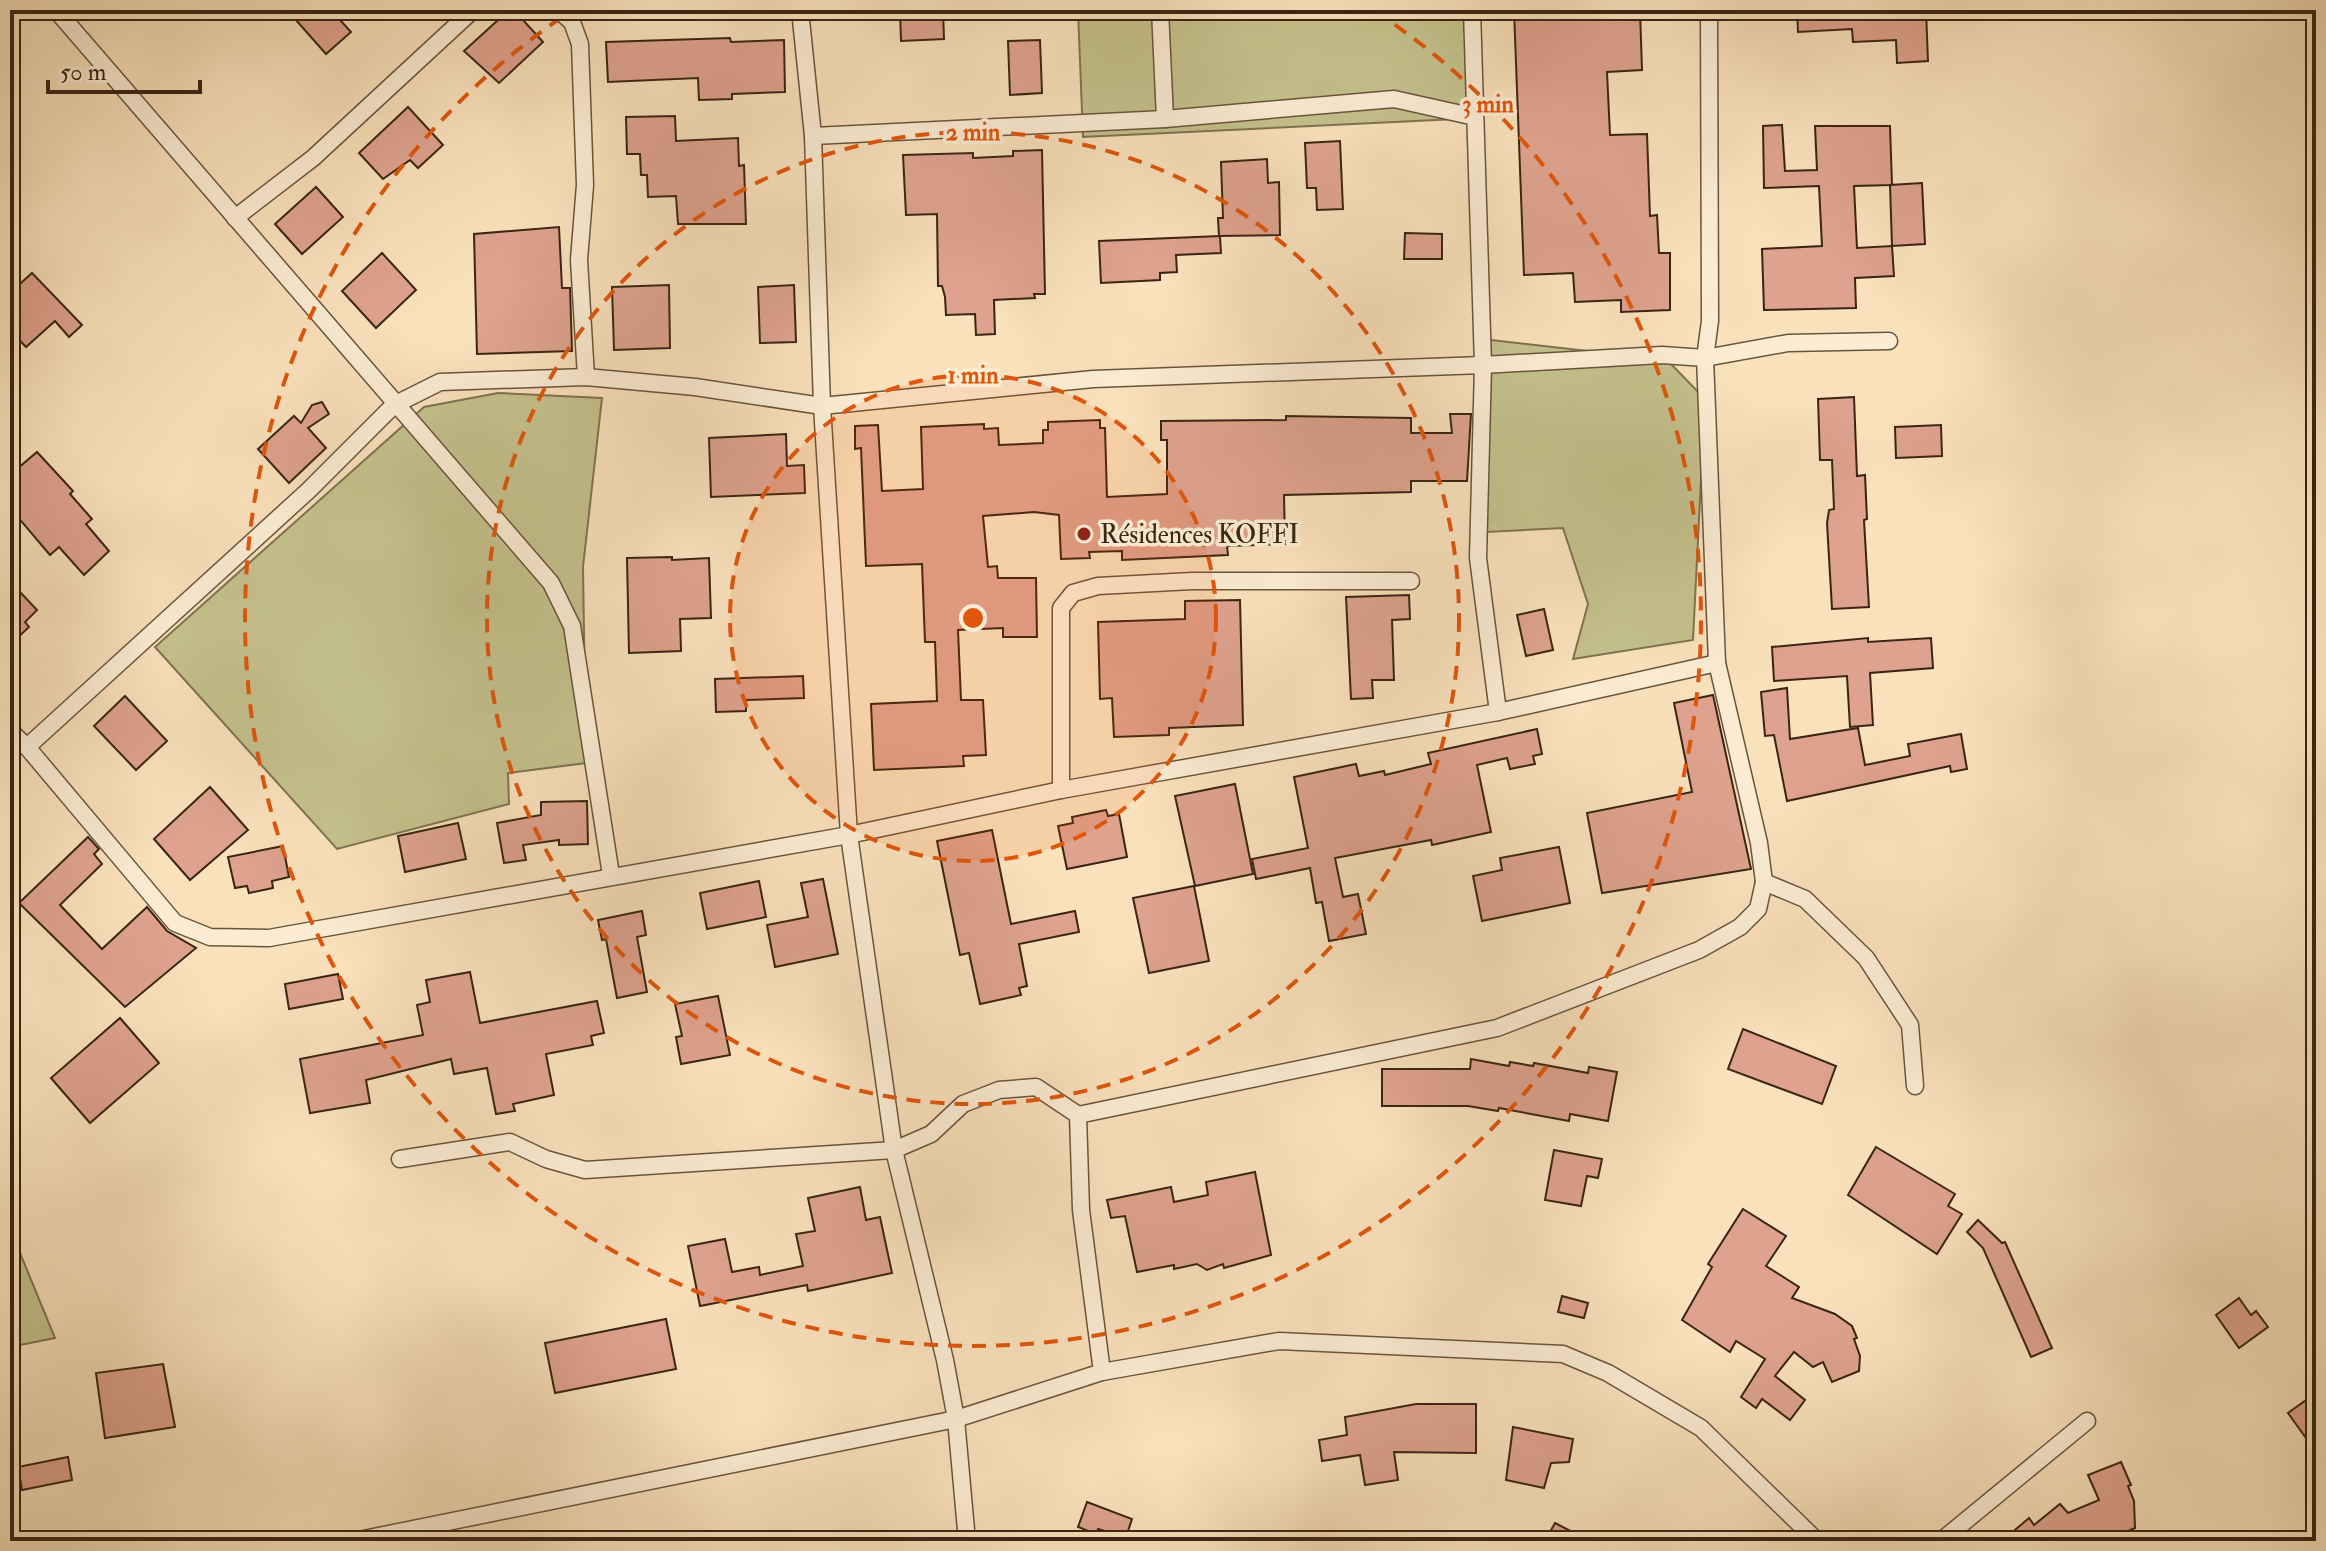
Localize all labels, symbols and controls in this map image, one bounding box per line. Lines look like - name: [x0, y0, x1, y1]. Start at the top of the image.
- scale bar: [48, 44, 200, 94]
- text: 50 m: [60, 57, 107, 88]
- text: 3 min: [1462, 89, 1514, 120]
- text: 2 min: [946, 117, 1001, 148]
- text: 1 min: [948, 360, 999, 391]
- place label: Résidences KOFFI: [1100, 519, 1299, 551]
- marker: Résidences KOFFI: [1075, 525, 1093, 543]
- centre of rings: [959, 604, 987, 632]

